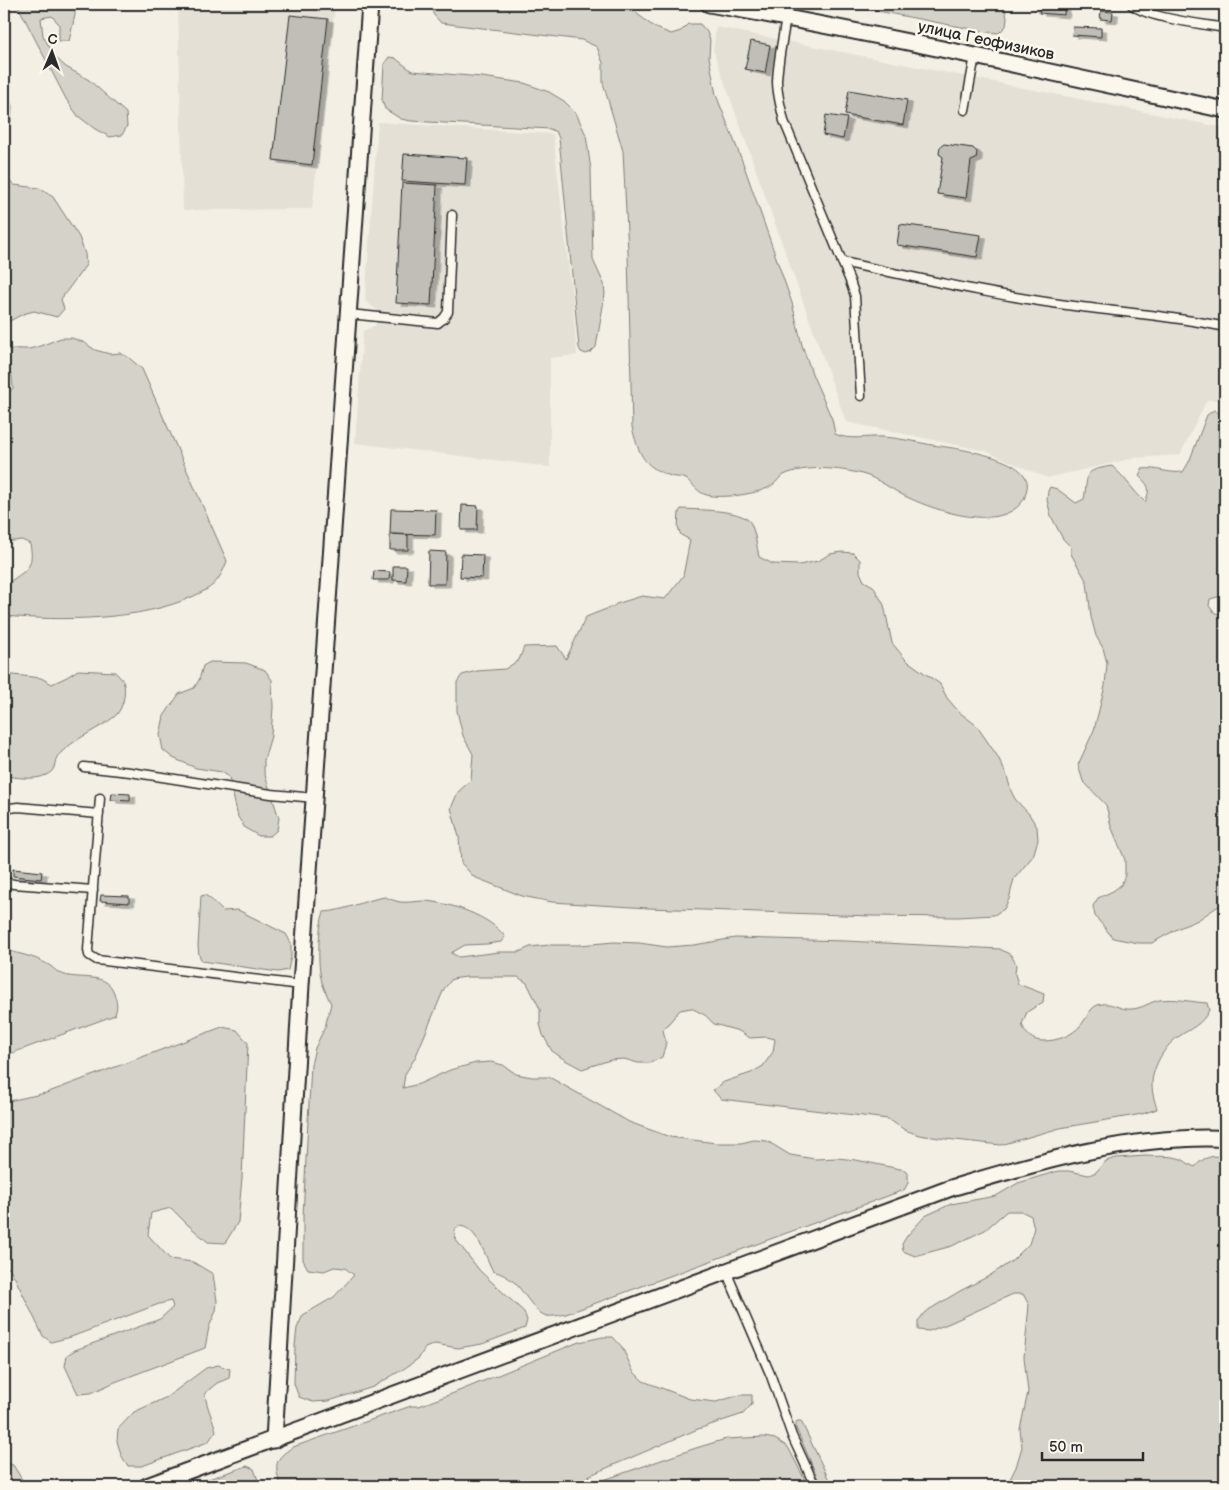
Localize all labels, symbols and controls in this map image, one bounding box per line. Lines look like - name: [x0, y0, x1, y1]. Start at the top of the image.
- street label: улица Геофизиков: [916, 17, 1056, 65]
- north arrow: [28, 28, 78, 78]
- text: С: [47, 31, 58, 48]
- scale bar: [1042, 1430, 1143, 1462]
- text: 50 m: [1049, 1438, 1083, 1457]

